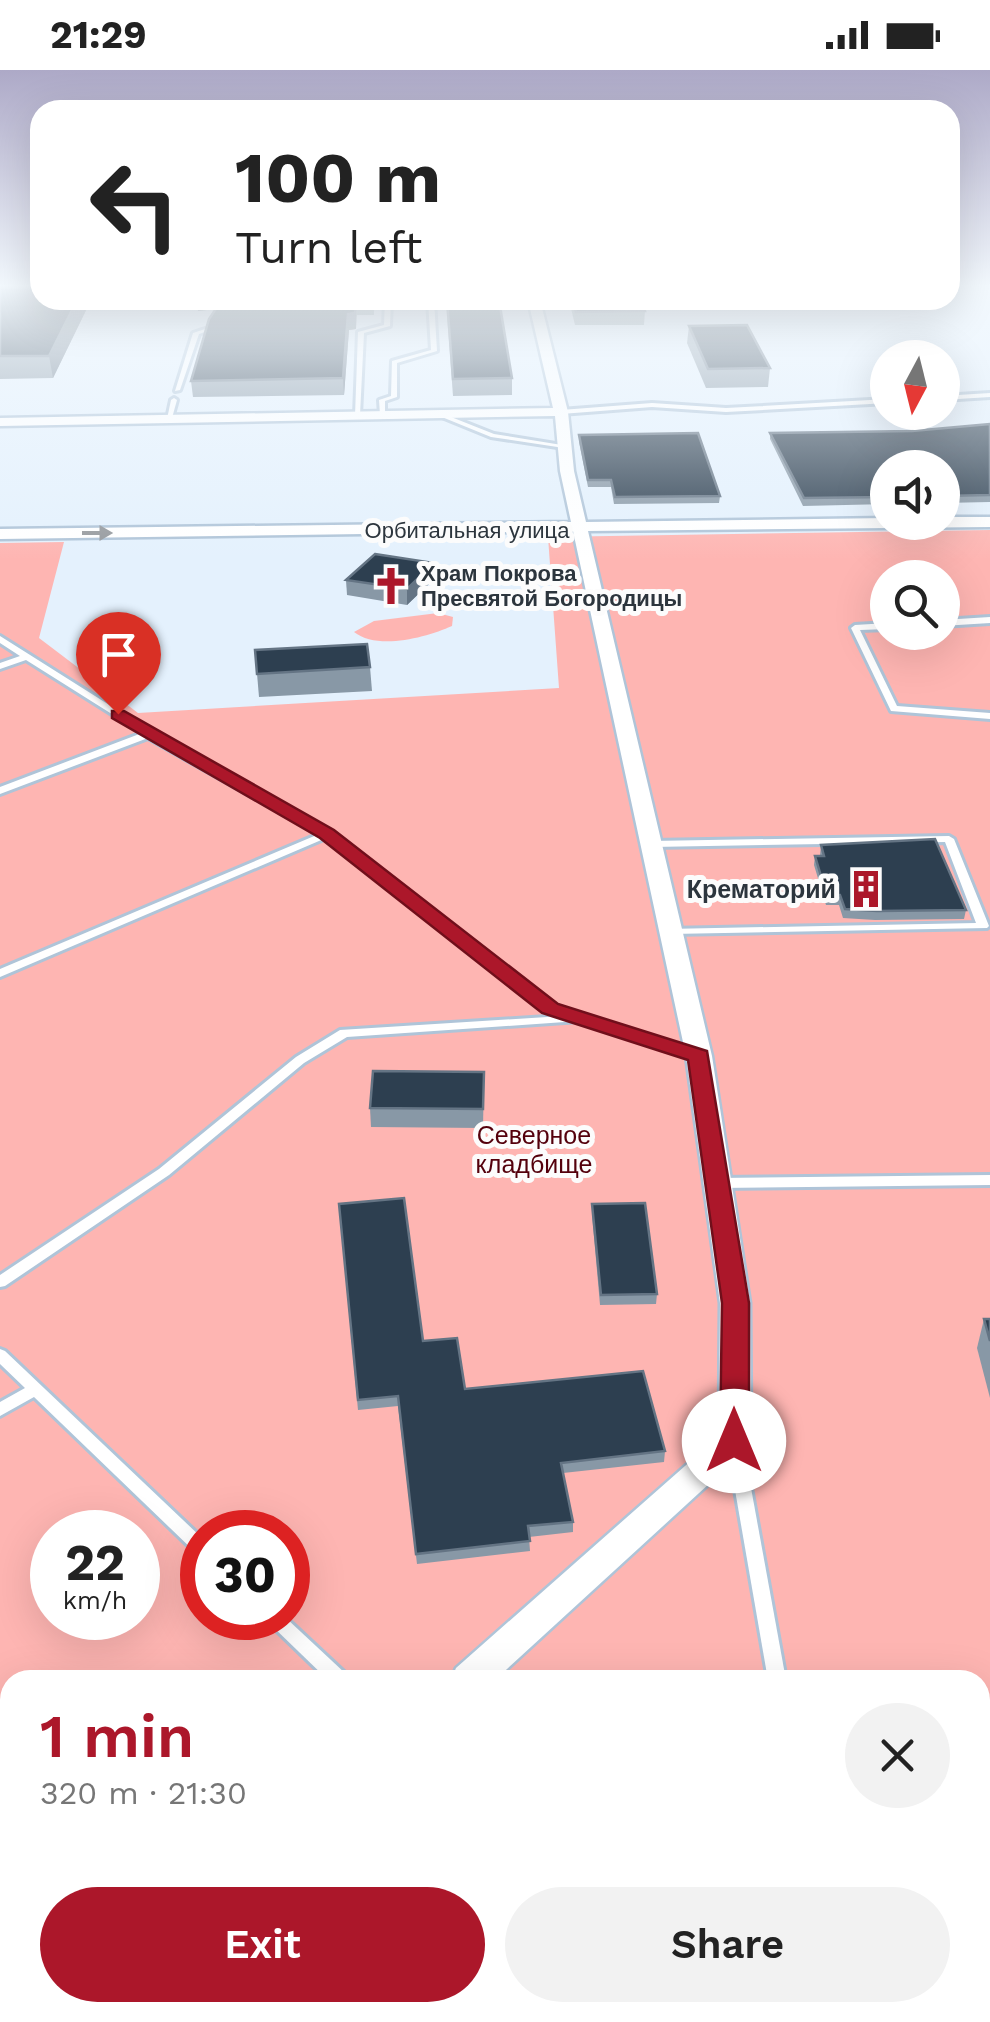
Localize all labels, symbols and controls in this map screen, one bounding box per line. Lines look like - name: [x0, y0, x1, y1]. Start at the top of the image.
- text: 21:29: [50, 13, 147, 57]
- text: 100 m: [235, 137, 441, 219]
- icon: left: [70, 140, 200, 270]
- text: Turn left: [235, 221, 422, 274]
- north arrow: [870, 340, 960, 430]
- map controls: [870, 340, 960, 650]
- button: sound: [870, 450, 960, 540]
- street label: Орбитальная улица: [365, 518, 570, 543]
- one-way arrow: [82, 525, 114, 541]
- button: search: [870, 560, 960, 650]
- place label: Храм Покрова Пресвятой Богородицы: [421, 561, 682, 611]
- church icon: Храм Покрова Пресвятой Богородицы: [370, 565, 412, 607]
- pin: [76, 612, 161, 715]
- icon: arrive: [91, 627, 146, 682]
- building icon: Крематорий: [845, 868, 887, 910]
- place label: Крематорий: [687, 875, 836, 904]
- park label: Северное кладбище: [476, 1121, 592, 1179]
- position arrow: [682, 1389, 786, 1493]
- speed limit sign: 30: [180, 1510, 310, 1640]
- text: 22: [65, 1533, 125, 1592]
- text: km/h: [63, 1586, 127, 1615]
- text: 1 min: [40, 1701, 194, 1772]
- button: close: [845, 1703, 950, 1808]
- text: 320 m · 21:30: [40, 1774, 247, 1812]
- button: Exit: [40, 1887, 485, 2002]
- button: Share: [505, 1887, 950, 2002]

